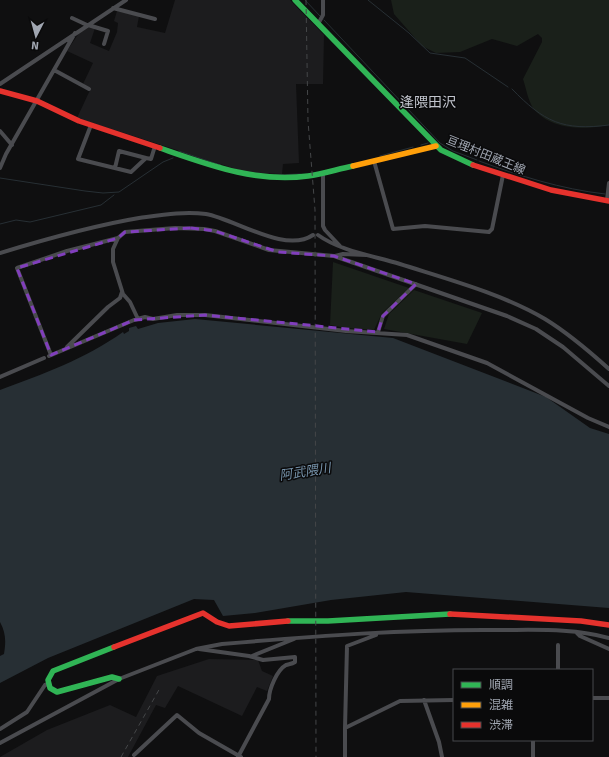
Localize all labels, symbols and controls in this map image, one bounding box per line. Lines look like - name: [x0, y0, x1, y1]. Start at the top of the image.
- north arrow: [16, 16, 56, 56]
- text: N: [31, 39, 39, 52]
- district label: 逢隈田沢: [400, 94, 456, 111]
- street label: 亘理村田蔵王線: [444, 133, 528, 178]
- water label: 阿武隈川: [278, 460, 334, 484]
- legend: [453, 669, 593, 741]
- text: 順調: [489, 678, 513, 693]
- text: 混雑: [489, 698, 513, 713]
- text: 渋滞: [489, 718, 513, 733]

